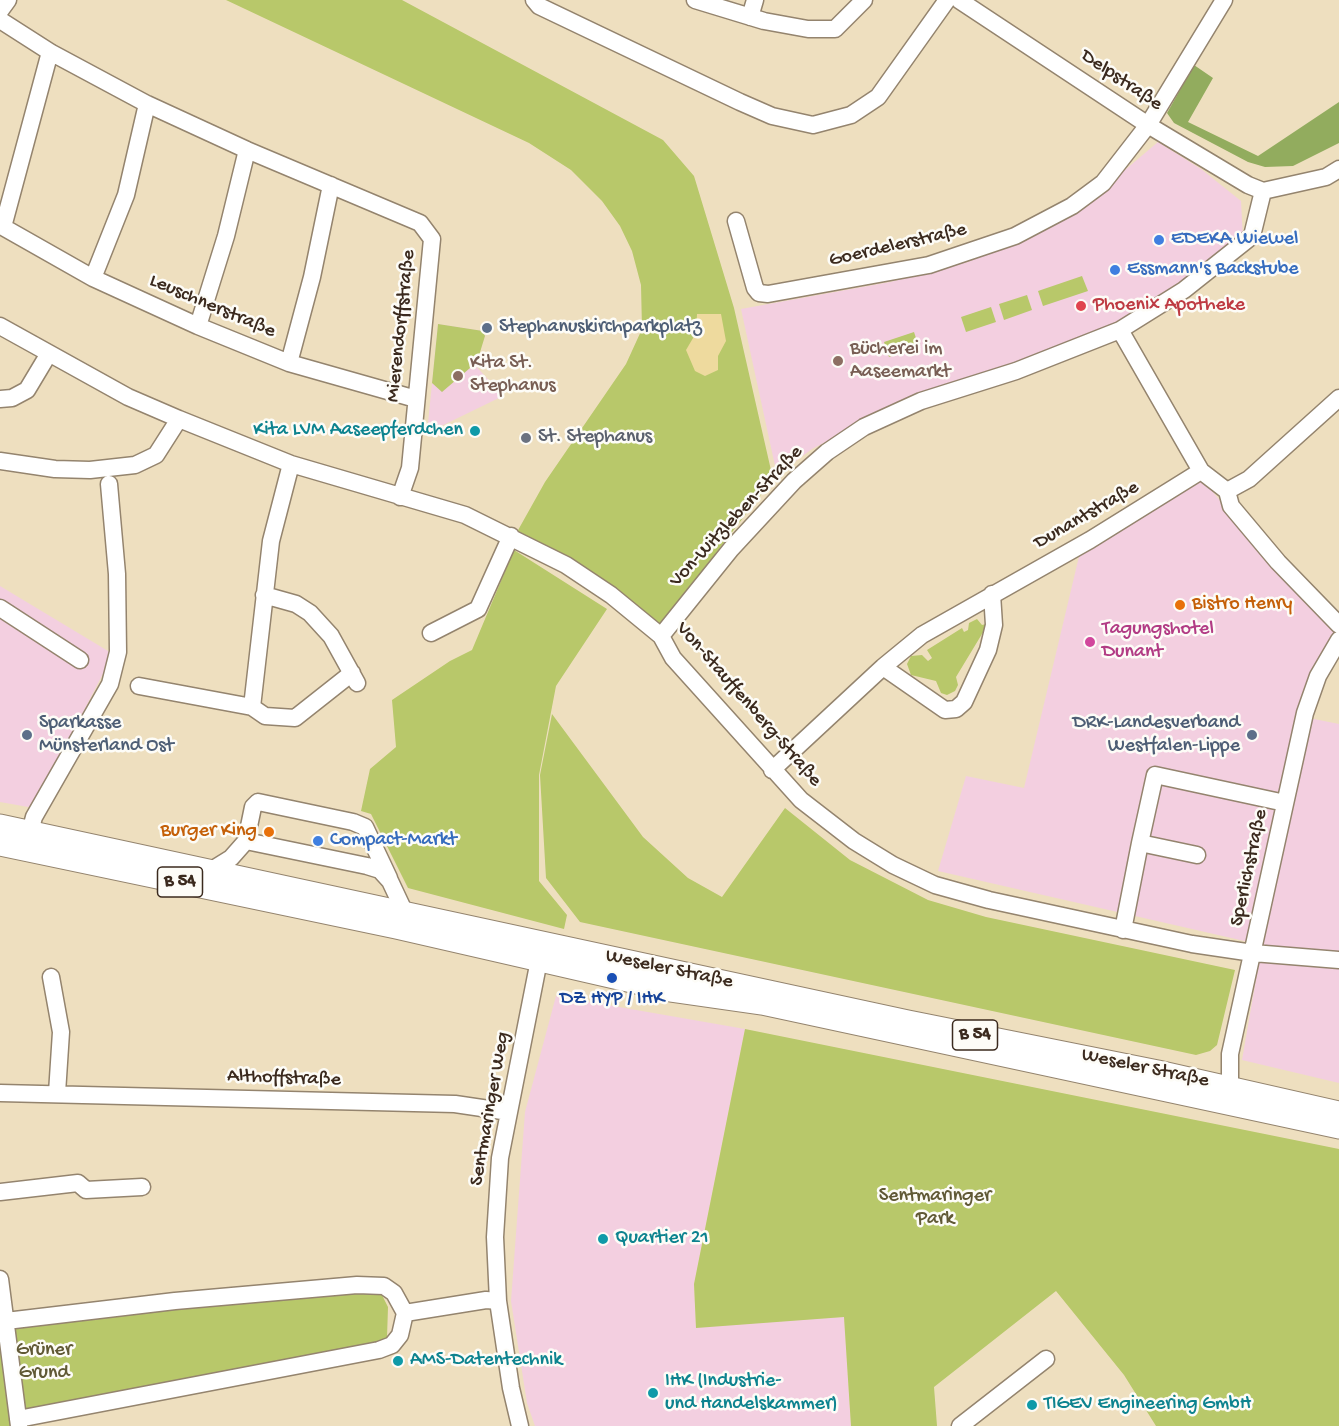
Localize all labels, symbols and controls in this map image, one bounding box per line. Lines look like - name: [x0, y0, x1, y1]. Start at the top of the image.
- street label: Delpstraße: [1075, 45, 1167, 117]
- street label: Goerdelerstraße: [827, 219, 969, 273]
- place label: EDEKA Wiewel: [1171, 228, 1298, 252]
- marker: EDEKA Wiewel: [1152, 233, 1166, 247]
- street label: Mierendorffstraße: [382, 249, 422, 403]
- place label: Essmann's Backstube: [1127, 258, 1299, 282]
- marker: Essmann's Backstube: [1108, 263, 1122, 277]
- street label: Leuschnerstraße: [145, 270, 279, 344]
- place label: Phoenix Apotheke: [1093, 294, 1245, 318]
- marker: Phoenix Apotheke: [1074, 299, 1088, 313]
- place label: Stephanuskirchparkplatz: [499, 316, 702, 340]
- marker: Stephanuskirchparkplatz: [480, 321, 494, 335]
- place label: Bücherei im Aaseemarkt: [850, 338, 950, 385]
- place label: Kita St. Stephanus: [470, 352, 556, 399]
- marker: Bücherei im Aaseemarkt: [831, 354, 845, 368]
- marker: Kita St. Stephanus: [451, 369, 465, 383]
- place label: Kita LVM Aaseepferdchen: [253, 419, 463, 443]
- marker: Kita LVM Aaseepferdchen: [468, 424, 482, 438]
- place label: St. Stephanus: [538, 426, 652, 450]
- marker: St. Stephanus: [519, 431, 533, 445]
- street label: Von-Witzleben-Straße: [665, 441, 809, 593]
- street label: Dunantstraße: [1030, 476, 1144, 556]
- place label: Bistro Henry: [1192, 593, 1292, 617]
- marker: Bistro Henry: [1173, 598, 1187, 612]
- street label: Von-Stauffenberg-Straße: [670, 618, 826, 792]
- place label: Tagungshotel Dunant: [1102, 618, 1214, 665]
- marker: Tagungshotel Dunant: [1083, 635, 1097, 649]
- place label: Sparkasse Münsterland Ost: [39, 712, 174, 759]
- place label: DRK-Landesverband Westfalen-Lippe: [1073, 712, 1240, 759]
- marker: Sparkasse Münsterland Ost: [20, 728, 34, 742]
- marker: DRK-Landesverband Westfalen-Lippe: [1245, 728, 1259, 742]
- street label: Sperlichstraße: [1226, 807, 1274, 929]
- place label: Burger King: [161, 820, 257, 844]
- marker: Burger King: [262, 825, 276, 839]
- place label: Compact-Markt: [330, 829, 457, 853]
- marker: Compact-Markt: [311, 834, 325, 848]
- road number: B 54: [158, 867, 202, 897]
- street label: Weseler Straße: [603, 945, 735, 995]
- marker: DZ HYP / IHK: [605, 971, 619, 985]
- place label: DZ HYP / IHK: [560, 988, 664, 1012]
- road number: B 54: [952, 1020, 998, 1050]
- street label: Sentmaringer Weg: [466, 1030, 516, 1188]
- street label: Weseler Straße: [1079, 1044, 1211, 1094]
- street label: Althoffstraße: [227, 1065, 341, 1093]
- park label: Sentmaringer Park: [879, 1185, 991, 1232]
- place label: Quartier 21: [615, 1227, 709, 1251]
- marker: Quartier 21: [596, 1232, 610, 1246]
- park label: Grüner Grund: [16, 1339, 72, 1386]
- place label: AMS-Datentechnik: [410, 1349, 562, 1373]
- marker: AMS-Datentechnik: [391, 1354, 405, 1368]
- place label: IHK (Industrie- und Handelskammer): [665, 1370, 838, 1417]
- marker: IHK (Industrie- und Handelskammer): [646, 1386, 660, 1400]
- place label: TIGEV Engineering GmbH: [1044, 1393, 1251, 1417]
- marker: TIGEV Engineering GmbH: [1025, 1398, 1039, 1412]

